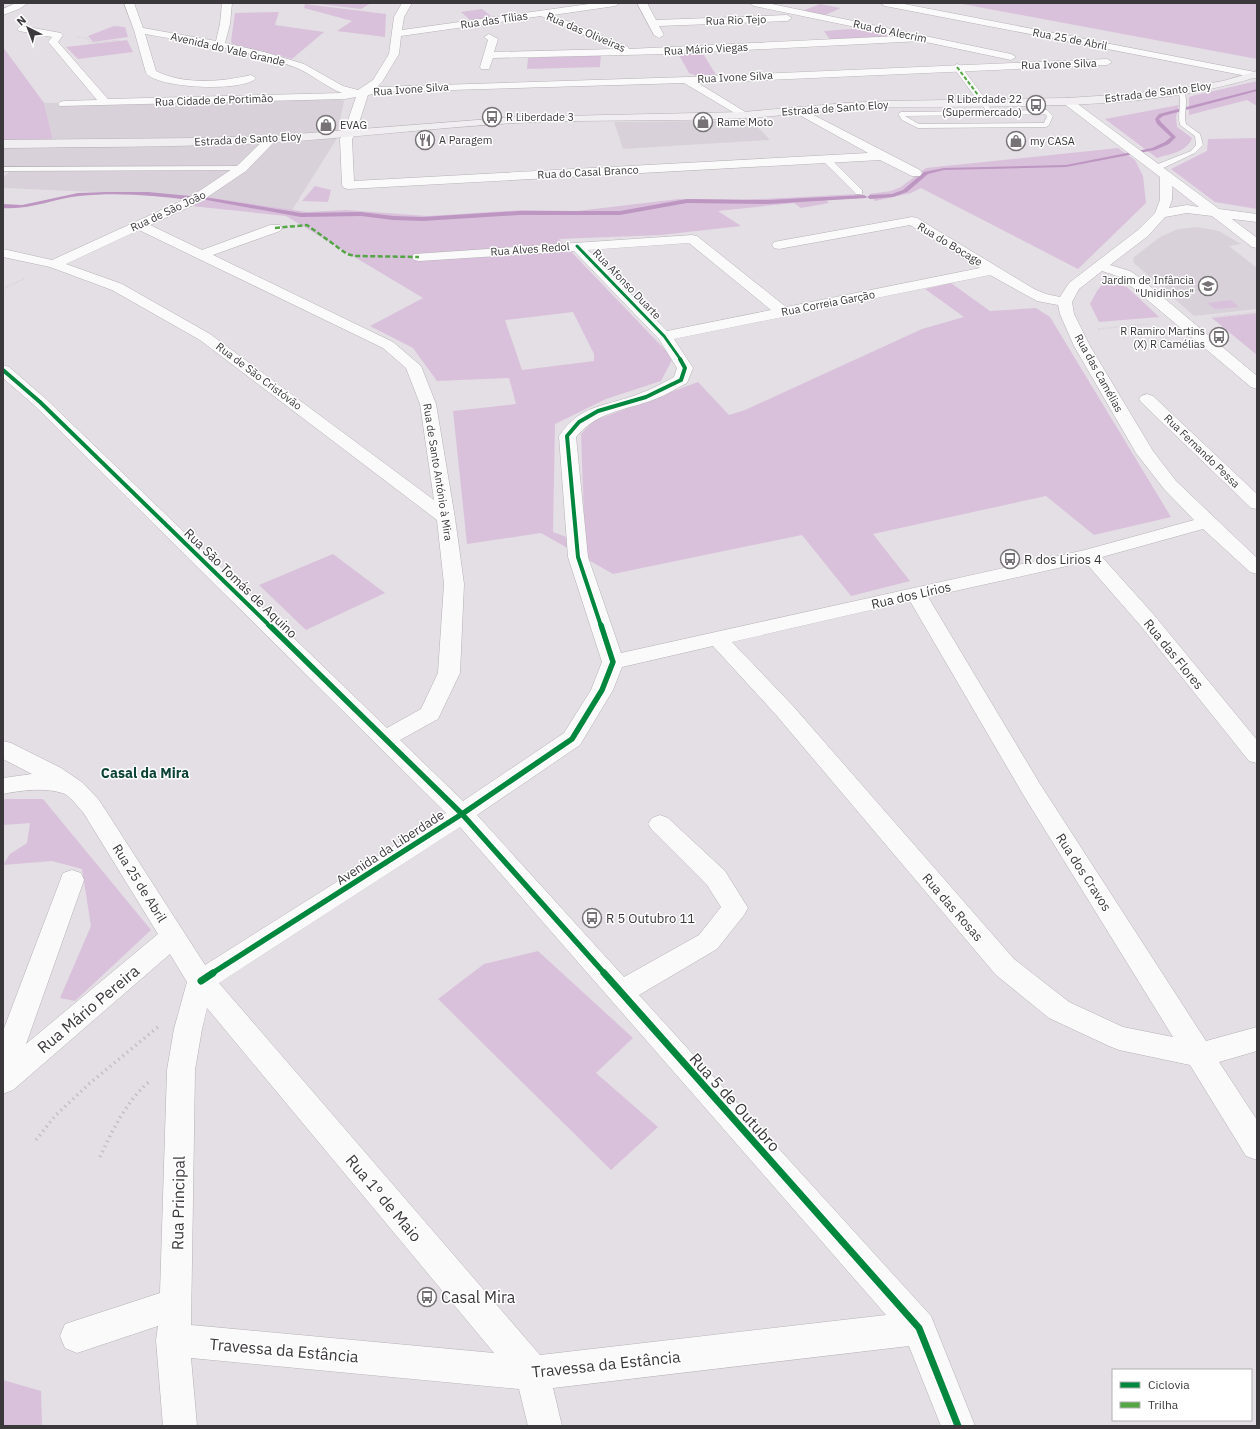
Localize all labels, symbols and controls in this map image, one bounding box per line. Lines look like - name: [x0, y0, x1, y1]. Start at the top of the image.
- north arrow: [8, 8, 48, 48]
- street label: Rua das Tílias: [459, 8, 529, 32]
- street label: Rua das Oliveiras: [544, 9, 628, 55]
- street label: Rua Rio Tejo: [705, 12, 767, 28]
- text: N: [14, 13, 29, 28]
- street label: Rua do Alecrim: [852, 16, 928, 46]
- street label: Rua 25 de Abril: [1031, 25, 1109, 53]
- street label: Avenida do Vale Grande: [169, 29, 287, 69]
- street label: Rua Mário Viegas: [663, 40, 749, 58]
- street label: Rua Ivone Silva: [1021, 56, 1097, 72]
- street label: Rua Ivone Silva: [697, 68, 773, 86]
- street label: Estrada de Santo Eloy: [1104, 78, 1213, 105]
- street label: Rua Ivone Silva: [373, 79, 449, 99]
- street label: Rua Cidade de Portimão: [155, 91, 273, 109]
- place label: R Liberdade 22 (Supermercado): [942, 92, 1022, 119]
- bus stop icon: R Liberdade 22 (Supermercado): [1025, 94, 1047, 116]
- street label: Estrada de Santo Eloy: [781, 97, 890, 119]
- bus stop icon: R Liberdade 3: [481, 106, 503, 128]
- place label: R Liberdade 3: [506, 110, 574, 124]
- shop icon: Rame Moto: [692, 111, 714, 133]
- shop icon: EVAG: [315, 114, 337, 136]
- place label: Rame Moto: [717, 115, 773, 129]
- place label: EVAG: [340, 118, 367, 132]
- street label: Estrada de Santo Eloy: [194, 129, 302, 149]
- restaurant icon: A Paragem: [414, 129, 436, 151]
- shop icon: my CASA: [1005, 130, 1027, 152]
- place label: A Paragem: [439, 133, 492, 147]
- place label: my CASA: [1030, 134, 1075, 148]
- street label: Rua do Casal Branco: [537, 162, 639, 182]
- street label: Rua de São João: [128, 187, 208, 235]
- street label: Rua do Bocage: [915, 219, 985, 269]
- street label: Rua Alves Redol: [490, 239, 570, 259]
- street label: Rua Afonso Duarte: [590, 246, 664, 322]
- place label: Jardim de Infância "Unidinhos": [1102, 273, 1194, 300]
- school or university icon: Jardim de Infância "Unidinhos": [1197, 275, 1219, 297]
- street label: Rua Correia Garção: [780, 287, 876, 319]
- place label: R Ramiro Martins (X) R Camélias: [1120, 324, 1205, 351]
- bus stop icon: R Ramiro Martins (X) R Camélias: [1208, 326, 1230, 348]
- street label: Rua das Camélias: [1072, 331, 1126, 415]
- street label: Rua de São Cristóvão: [213, 339, 305, 413]
- street label: Rua de Santo António à Mira: [420, 402, 456, 542]
- street label: Rua Fernando Pessa: [1161, 411, 1243, 491]
- street label: Rua São Tomás de Aquino: [180, 525, 301, 642]
- bus stop icon: R dos Lirios 4: [999, 548, 1021, 570]
- place label: R dos Lirios 4: [1024, 551, 1102, 568]
- street label: Rua dos Lírios: [870, 578, 953, 613]
- street label: Rua das Flores: [1140, 616, 1207, 693]
- district label: Casal da Mira: [101, 764, 189, 782]
- street label: Avenida da Liberdade: [333, 806, 448, 889]
- street label: Rua dos Cravos: [1052, 830, 1115, 914]
- street label: Rua 25 de Abril: [109, 841, 171, 926]
- street label: Rua das Rosas: [918, 870, 987, 945]
- bus stop icon: R 5 Outubro 11: [581, 907, 603, 929]
- place label: R 5 Outubro 11: [606, 910, 695, 927]
- street label: Rua Mário Pereira: [33, 960, 143, 1057]
- street label: Rua 5 de Outubro: [685, 1048, 785, 1156]
- street label: Rua 1º de Maio: [342, 1150, 426, 1246]
- street label: Rua Principal: [167, 1156, 189, 1250]
- bus stop icon: Casal Mira: [416, 1286, 438, 1308]
- place label: Casal Mira: [441, 1287, 516, 1307]
- street label: Travessa da Estância: [209, 1334, 360, 1367]
- street label: Travessa da Estância: [531, 1346, 682, 1382]
- legend: [1112, 1369, 1252, 1421]
- text: Ciclovia: [1148, 1377, 1190, 1392]
- text: Trilha: [1148, 1397, 1179, 1412]

